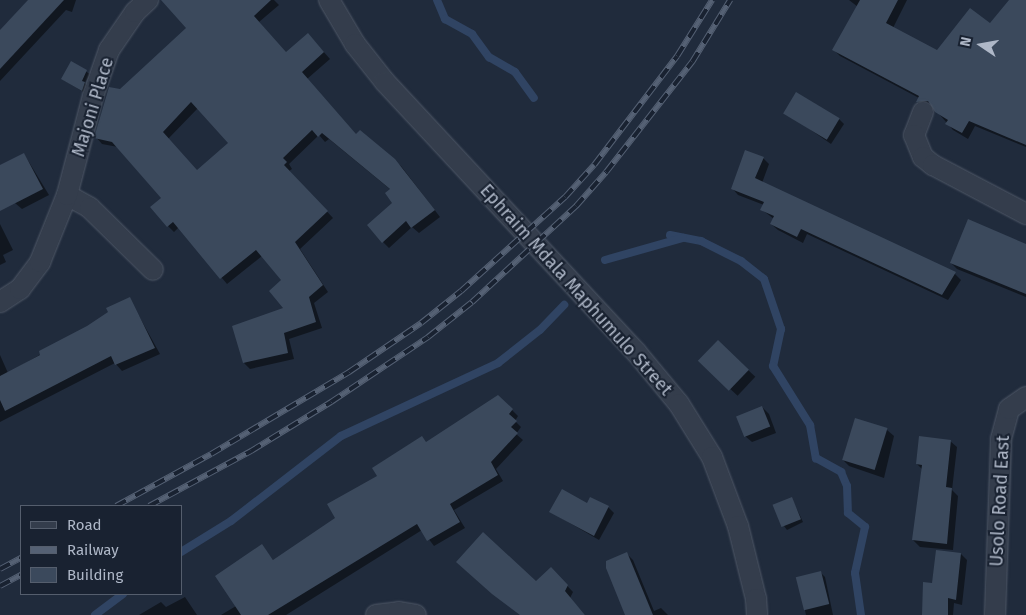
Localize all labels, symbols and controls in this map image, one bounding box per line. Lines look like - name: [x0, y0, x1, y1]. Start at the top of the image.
- north arrow: [956, 20, 1006, 70]
- text: N: [957, 35, 975, 48]
- street label: Majoni Place: [68, 55, 118, 159]
- street label: Ephraim Mdala Maphumulo Street: [475, 180, 677, 400]
- street label: Usolo Road East: [986, 435, 1014, 567]
- legend: [20, 505, 182, 595]
- text: Road: [67, 516, 102, 534]
- text: Railway: [67, 541, 119, 559]
- text: Building: [67, 566, 123, 584]

